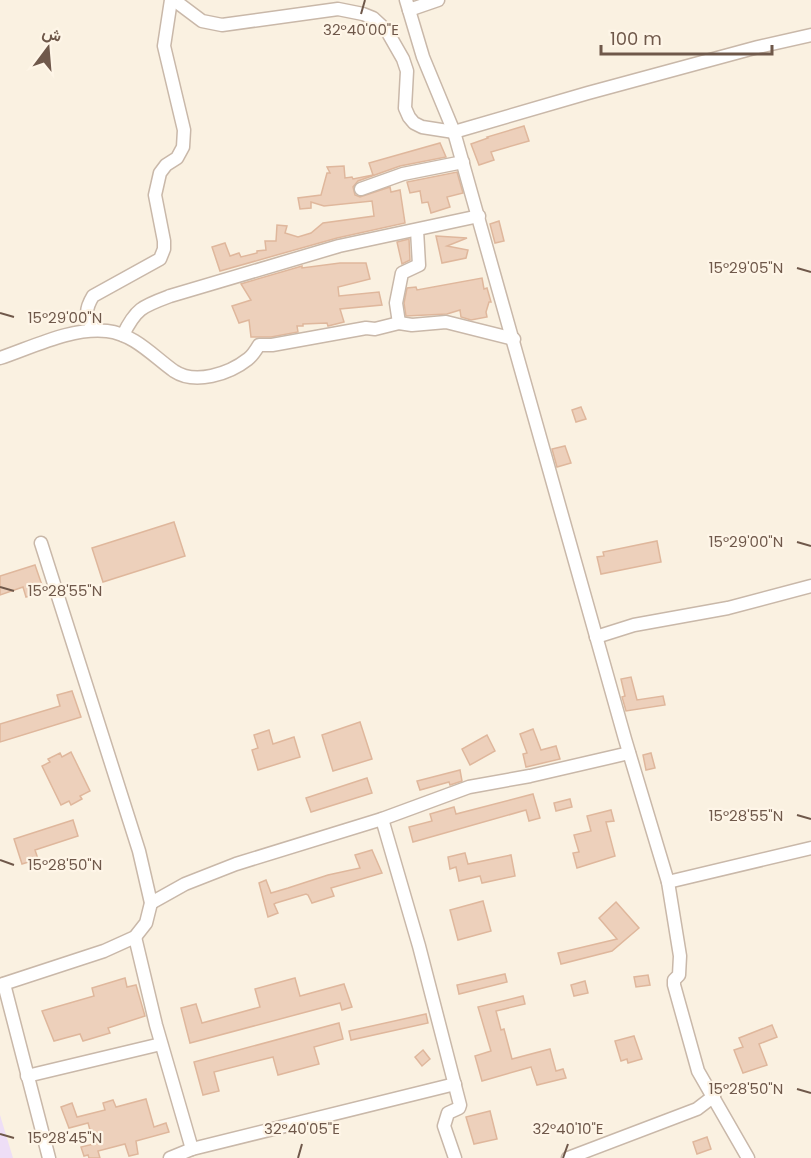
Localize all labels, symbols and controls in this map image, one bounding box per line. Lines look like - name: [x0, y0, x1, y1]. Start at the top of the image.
- north arrow: [18, 18, 78, 78]
- scale bar: [601, 18, 772, 56]
- text: 32°40'00"E: [323, 19, 399, 40]
- text: ش: [40, 20, 64, 48]
- text: 100 m: [610, 26, 662, 51]
- text: 15°29'05"N: [709, 257, 783, 278]
- text: 15°29'00"N: [28, 307, 102, 328]
- text: 15°29'00"N: [709, 531, 783, 552]
- text: 15°28'55"N: [28, 580, 102, 601]
- text: 15°28'55"N: [709, 805, 783, 826]
- text: 15°28'50"N: [28, 854, 102, 875]
- text: 15°28'50"N: [709, 1078, 783, 1099]
- text: 32°40'05"E: [264, 1118, 340, 1139]
- text: 32°40'10"E: [532, 1118, 604, 1139]
- text: 15°28'45"N: [28, 1127, 102, 1148]

